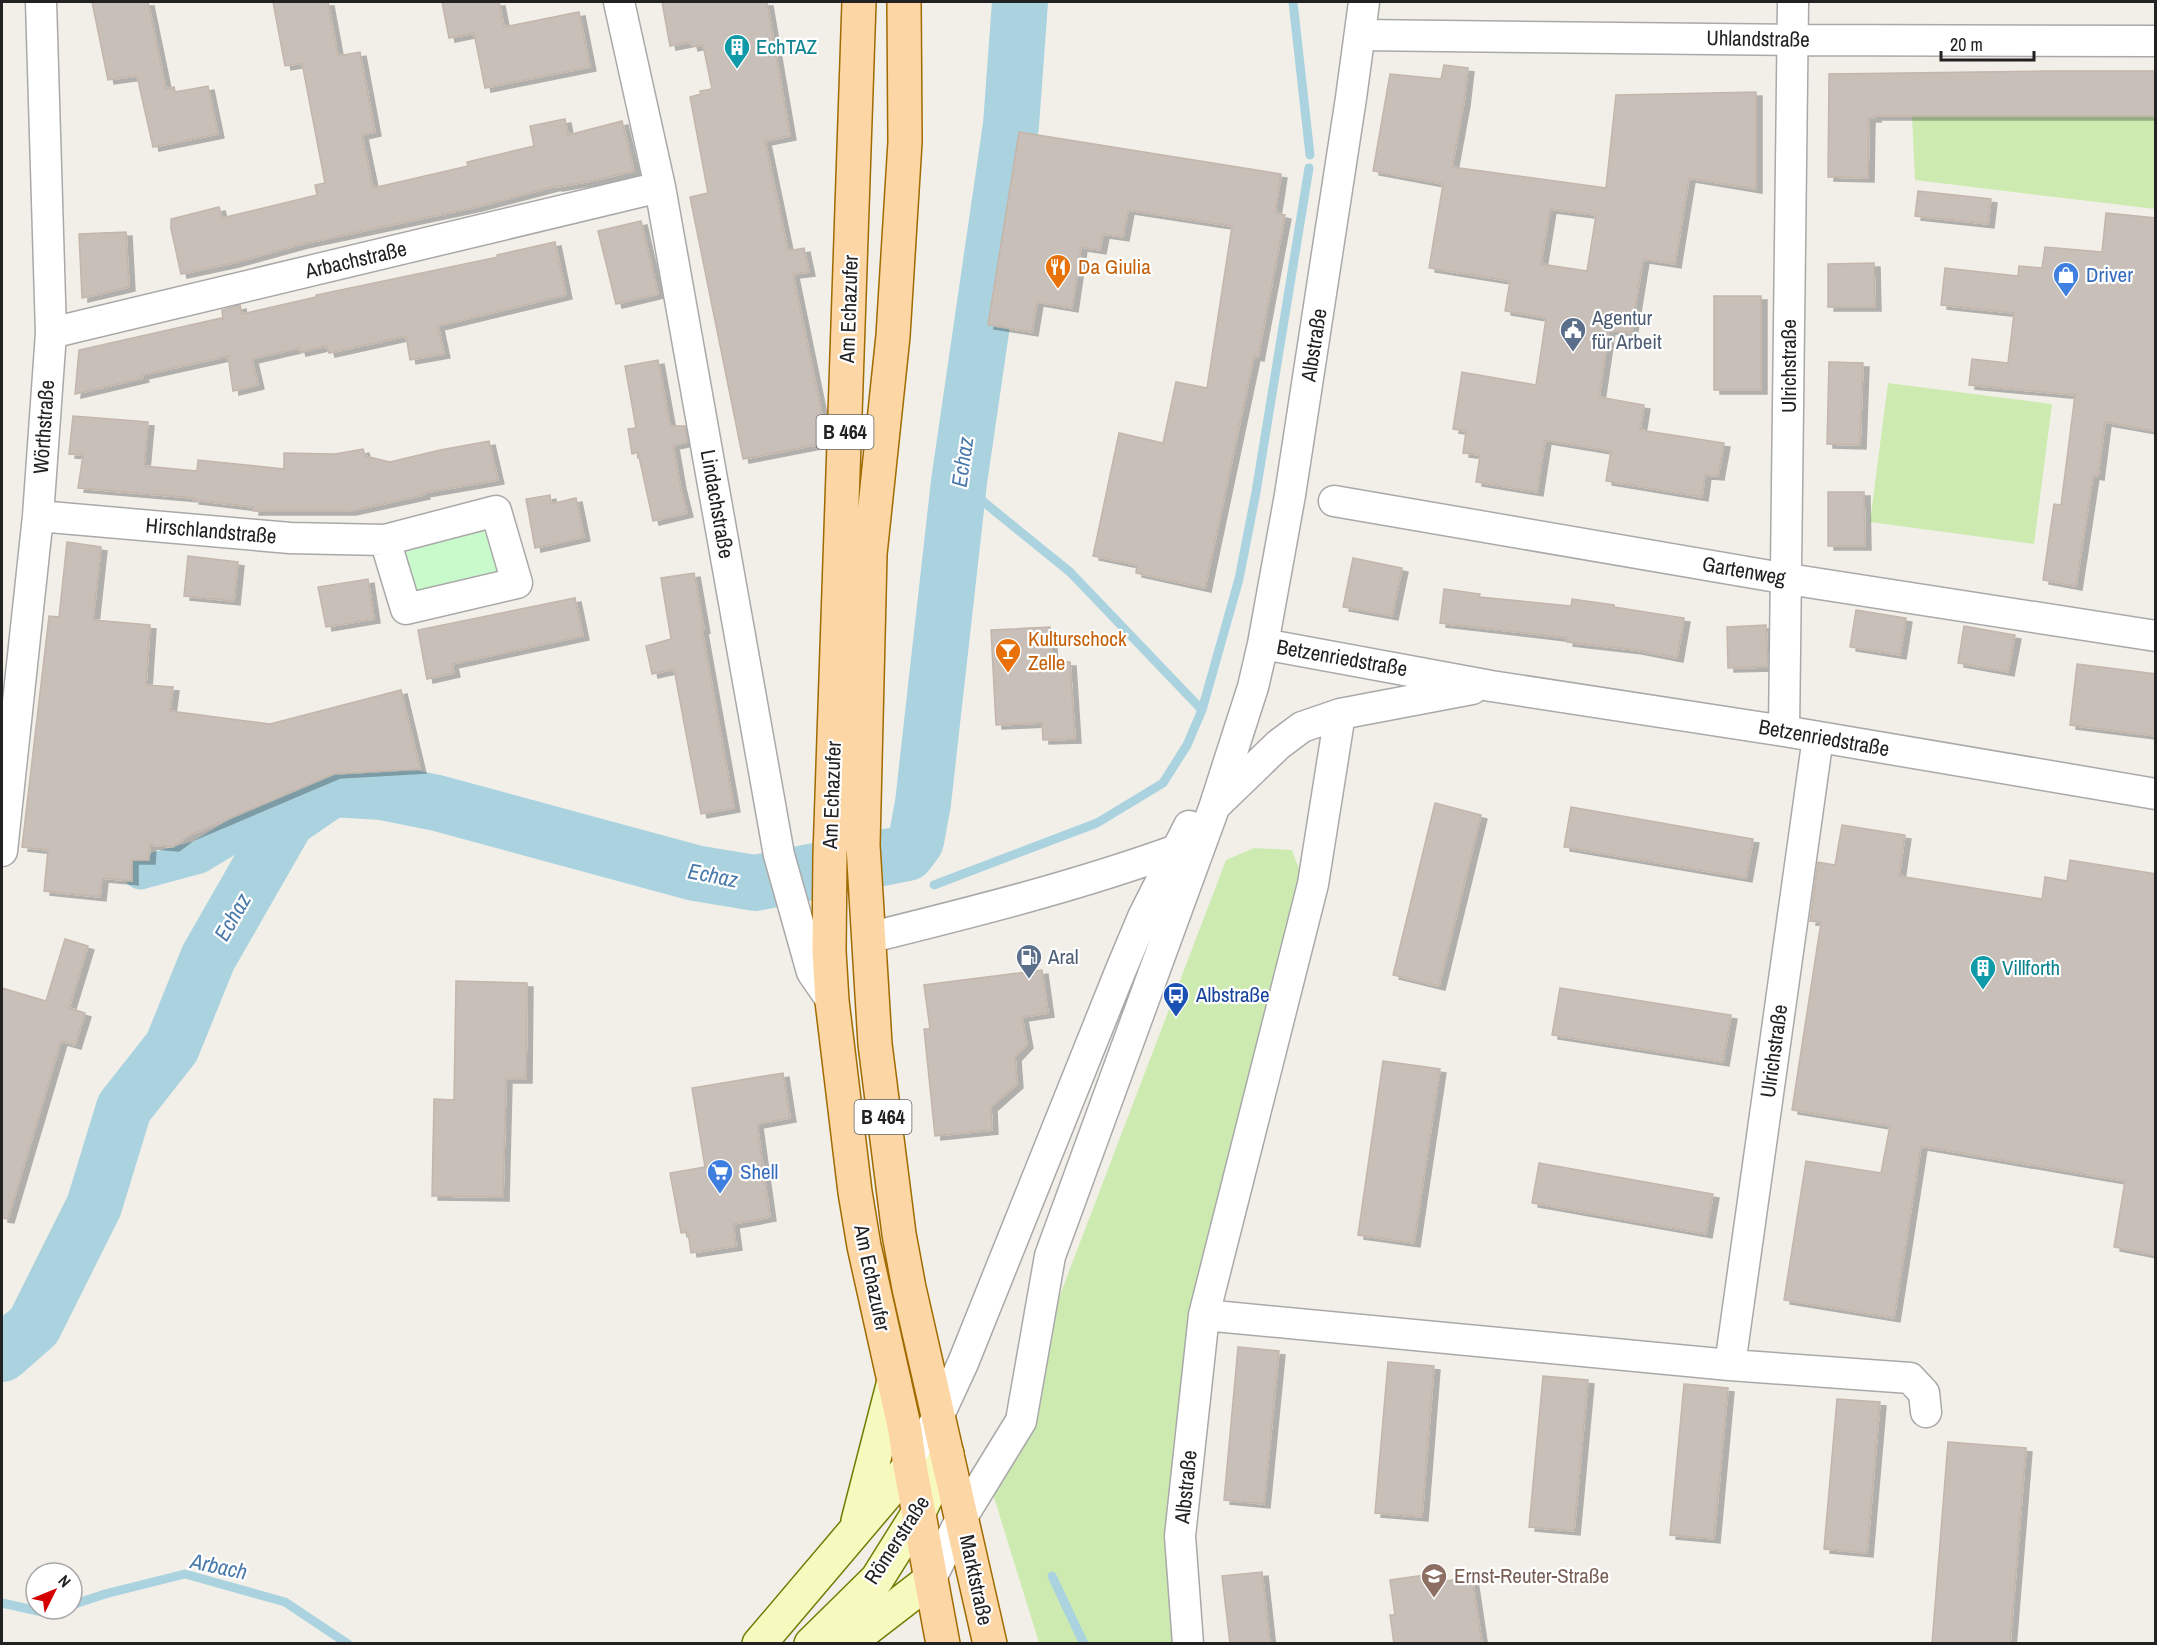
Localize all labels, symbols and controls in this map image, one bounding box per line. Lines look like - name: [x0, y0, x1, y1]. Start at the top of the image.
- street label: Uhlandstraße: [1706, 23, 1810, 54]
- scale bar: [1941, 24, 2034, 62]
- building icon: EchTAZ: [722, 32, 752, 70]
- place label: EchTAZ: [756, 32, 817, 61]
- text: 20 m: [1950, 32, 1983, 57]
- street label: Arbachstraße: [301, 234, 410, 285]
- restaurant icon: Da Giulia: [1043, 252, 1073, 290]
- place label: Da Giulia: [1078, 252, 1151, 281]
- street label: Am Echazufer: [832, 254, 865, 365]
- shop icon: Driver: [2051, 260, 2081, 298]
- place label: Driver: [2086, 260, 2133, 289]
- place label: Agentur für Arbeit: [1591, 303, 1662, 356]
- street label: Albstraße: [1293, 306, 1334, 385]
- public building icon: Agentur für Arbeit: [1558, 315, 1588, 353]
- street label: Ulrichstraße: [1774, 319, 1803, 413]
- street label: Wörthstraße: [26, 379, 61, 475]
- road number: B 464: [816, 415, 874, 449]
- water label: Echaz: [944, 434, 980, 489]
- street label: Lindachstraße: [694, 447, 741, 561]
- street label: Hirschlandstraße: [144, 510, 278, 551]
- street label: Gartenweg: [1700, 549, 1788, 592]
- place label: Kulturschock Zelle: [1028, 624, 1127, 677]
- street label: Betzenriedstraße: [1275, 632, 1410, 683]
- bar icon: Kulturschock Zelle: [993, 636, 1023, 674]
- street label: Betzenriedstraße: [1757, 712, 1892, 763]
- street label: Am Echazufer: [815, 740, 848, 851]
- water label: Echaz: [686, 855, 741, 895]
- water label: Echaz: [206, 887, 258, 946]
- fuel station icon: Aral: [1014, 942, 1044, 980]
- place label: Aral: [1047, 942, 1079, 971]
- building icon: Villforth: [1968, 953, 1998, 991]
- place label: Villforth: [2002, 953, 2060, 982]
- bus stop icon: Albstraße: [1161, 980, 1191, 1018]
- place label: Albstraße: [1195, 980, 1270, 1009]
- street label: Ulrichstraße: [1753, 1002, 1794, 1099]
- road number: B 464: [854, 1100, 912, 1134]
- supermarket icon: Shell: [705, 1157, 735, 1195]
- place label: Shell: [740, 1157, 778, 1186]
- street label: Am Echazufer: [847, 1221, 898, 1334]
- street label: Albstraße: [1167, 1449, 1204, 1526]
- street label: Römerstraße: [857, 1490, 936, 1590]
- street label: Marktstraße: [953, 1532, 1000, 1628]
- water label: Arbach: [187, 1545, 250, 1587]
- north arrow: [24, 1561, 84, 1621]
- school or university icon: Ernst-Reuter-Straße: [1419, 1561, 1449, 1599]
- place label: Ernst-Reuter-Straße: [1454, 1561, 1609, 1590]
- text: N: [54, 1570, 76, 1592]

